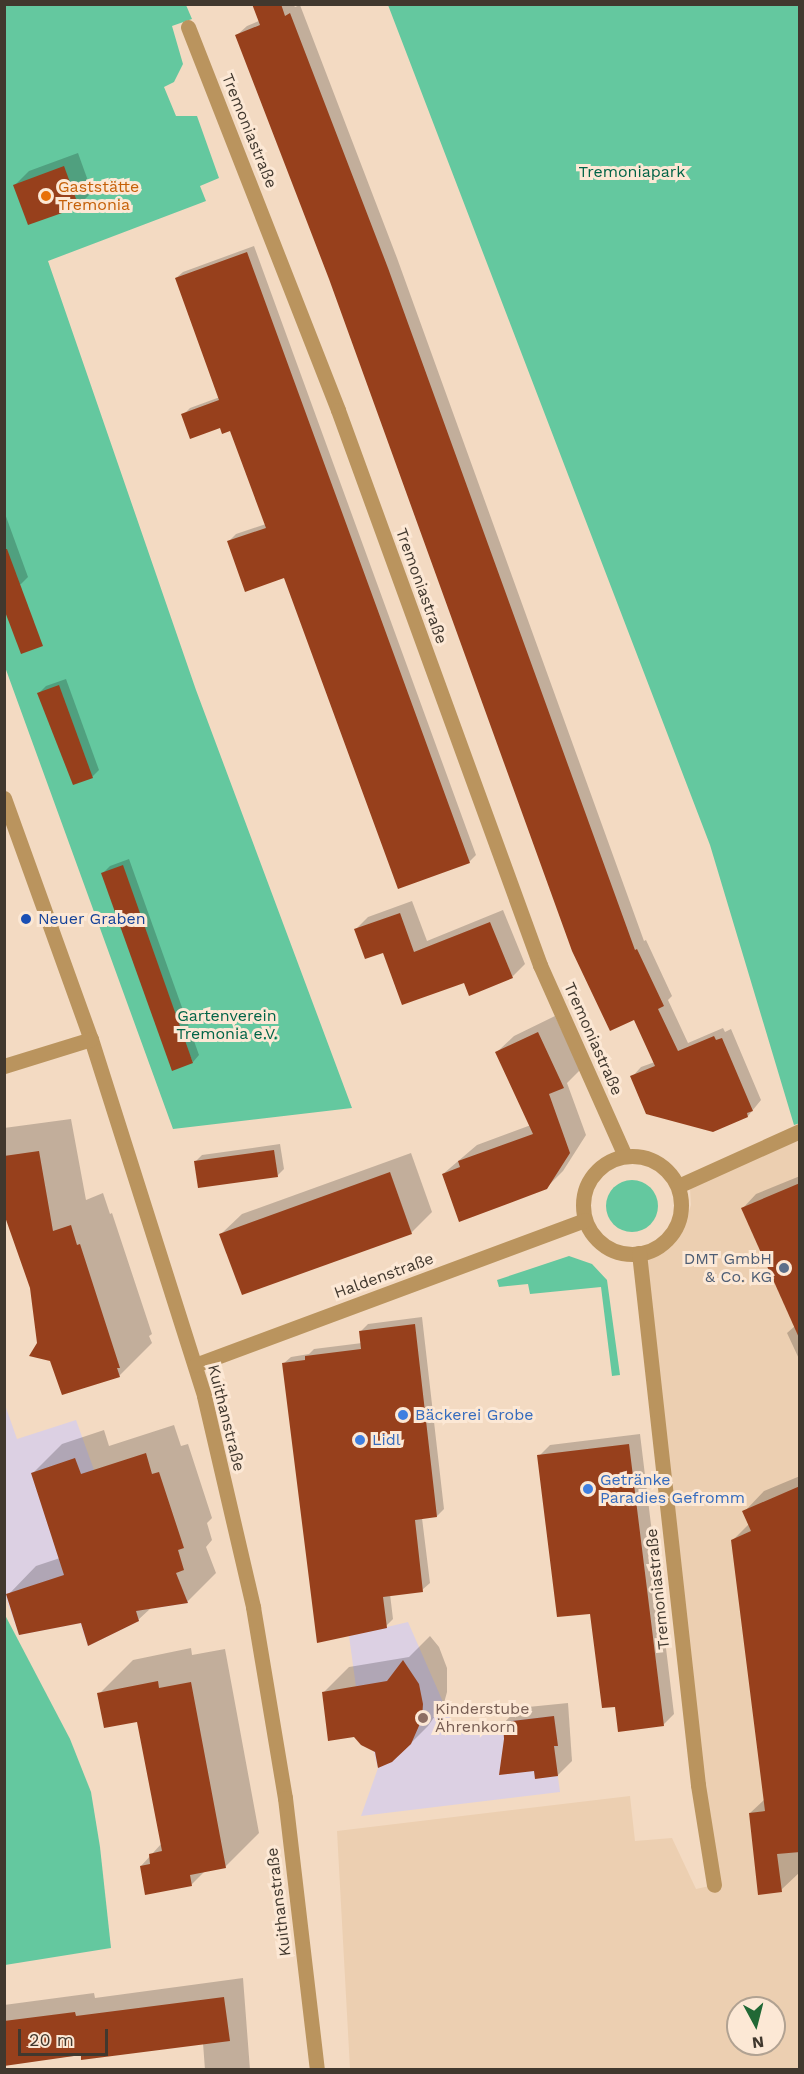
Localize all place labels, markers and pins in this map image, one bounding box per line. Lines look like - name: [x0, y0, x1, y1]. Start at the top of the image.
- place label: Gaststätte Tremonia: [58, 177, 139, 215]
- marker: Gaststätte Tremonia: [39, 189, 53, 203]
- place label: Neuer Graben: [38, 909, 146, 929]
- marker: Neuer Graben: [19, 912, 33, 926]
- place label: DMT GmbH & Co. KG: [683, 1249, 772, 1287]
- marker: DMT GmbH & Co. KG: [777, 1261, 791, 1275]
- place label: Bäckerei Grobe: [415, 1405, 533, 1425]
- marker: Bäckerei Grobe: [396, 1408, 410, 1422]
- place label: Lidl: [372, 1430, 401, 1450]
- marker: Lidl: [353, 1433, 367, 1447]
- place label: Getränke Paradies Gefromm: [600, 1470, 745, 1508]
- marker: Getränke Paradies Gefromm: [581, 1482, 595, 1496]
- place label: Kinderstube Ährenkorn: [435, 1699, 529, 1737]
- marker: Kinderstube Ährenkorn: [416, 1711, 430, 1725]

